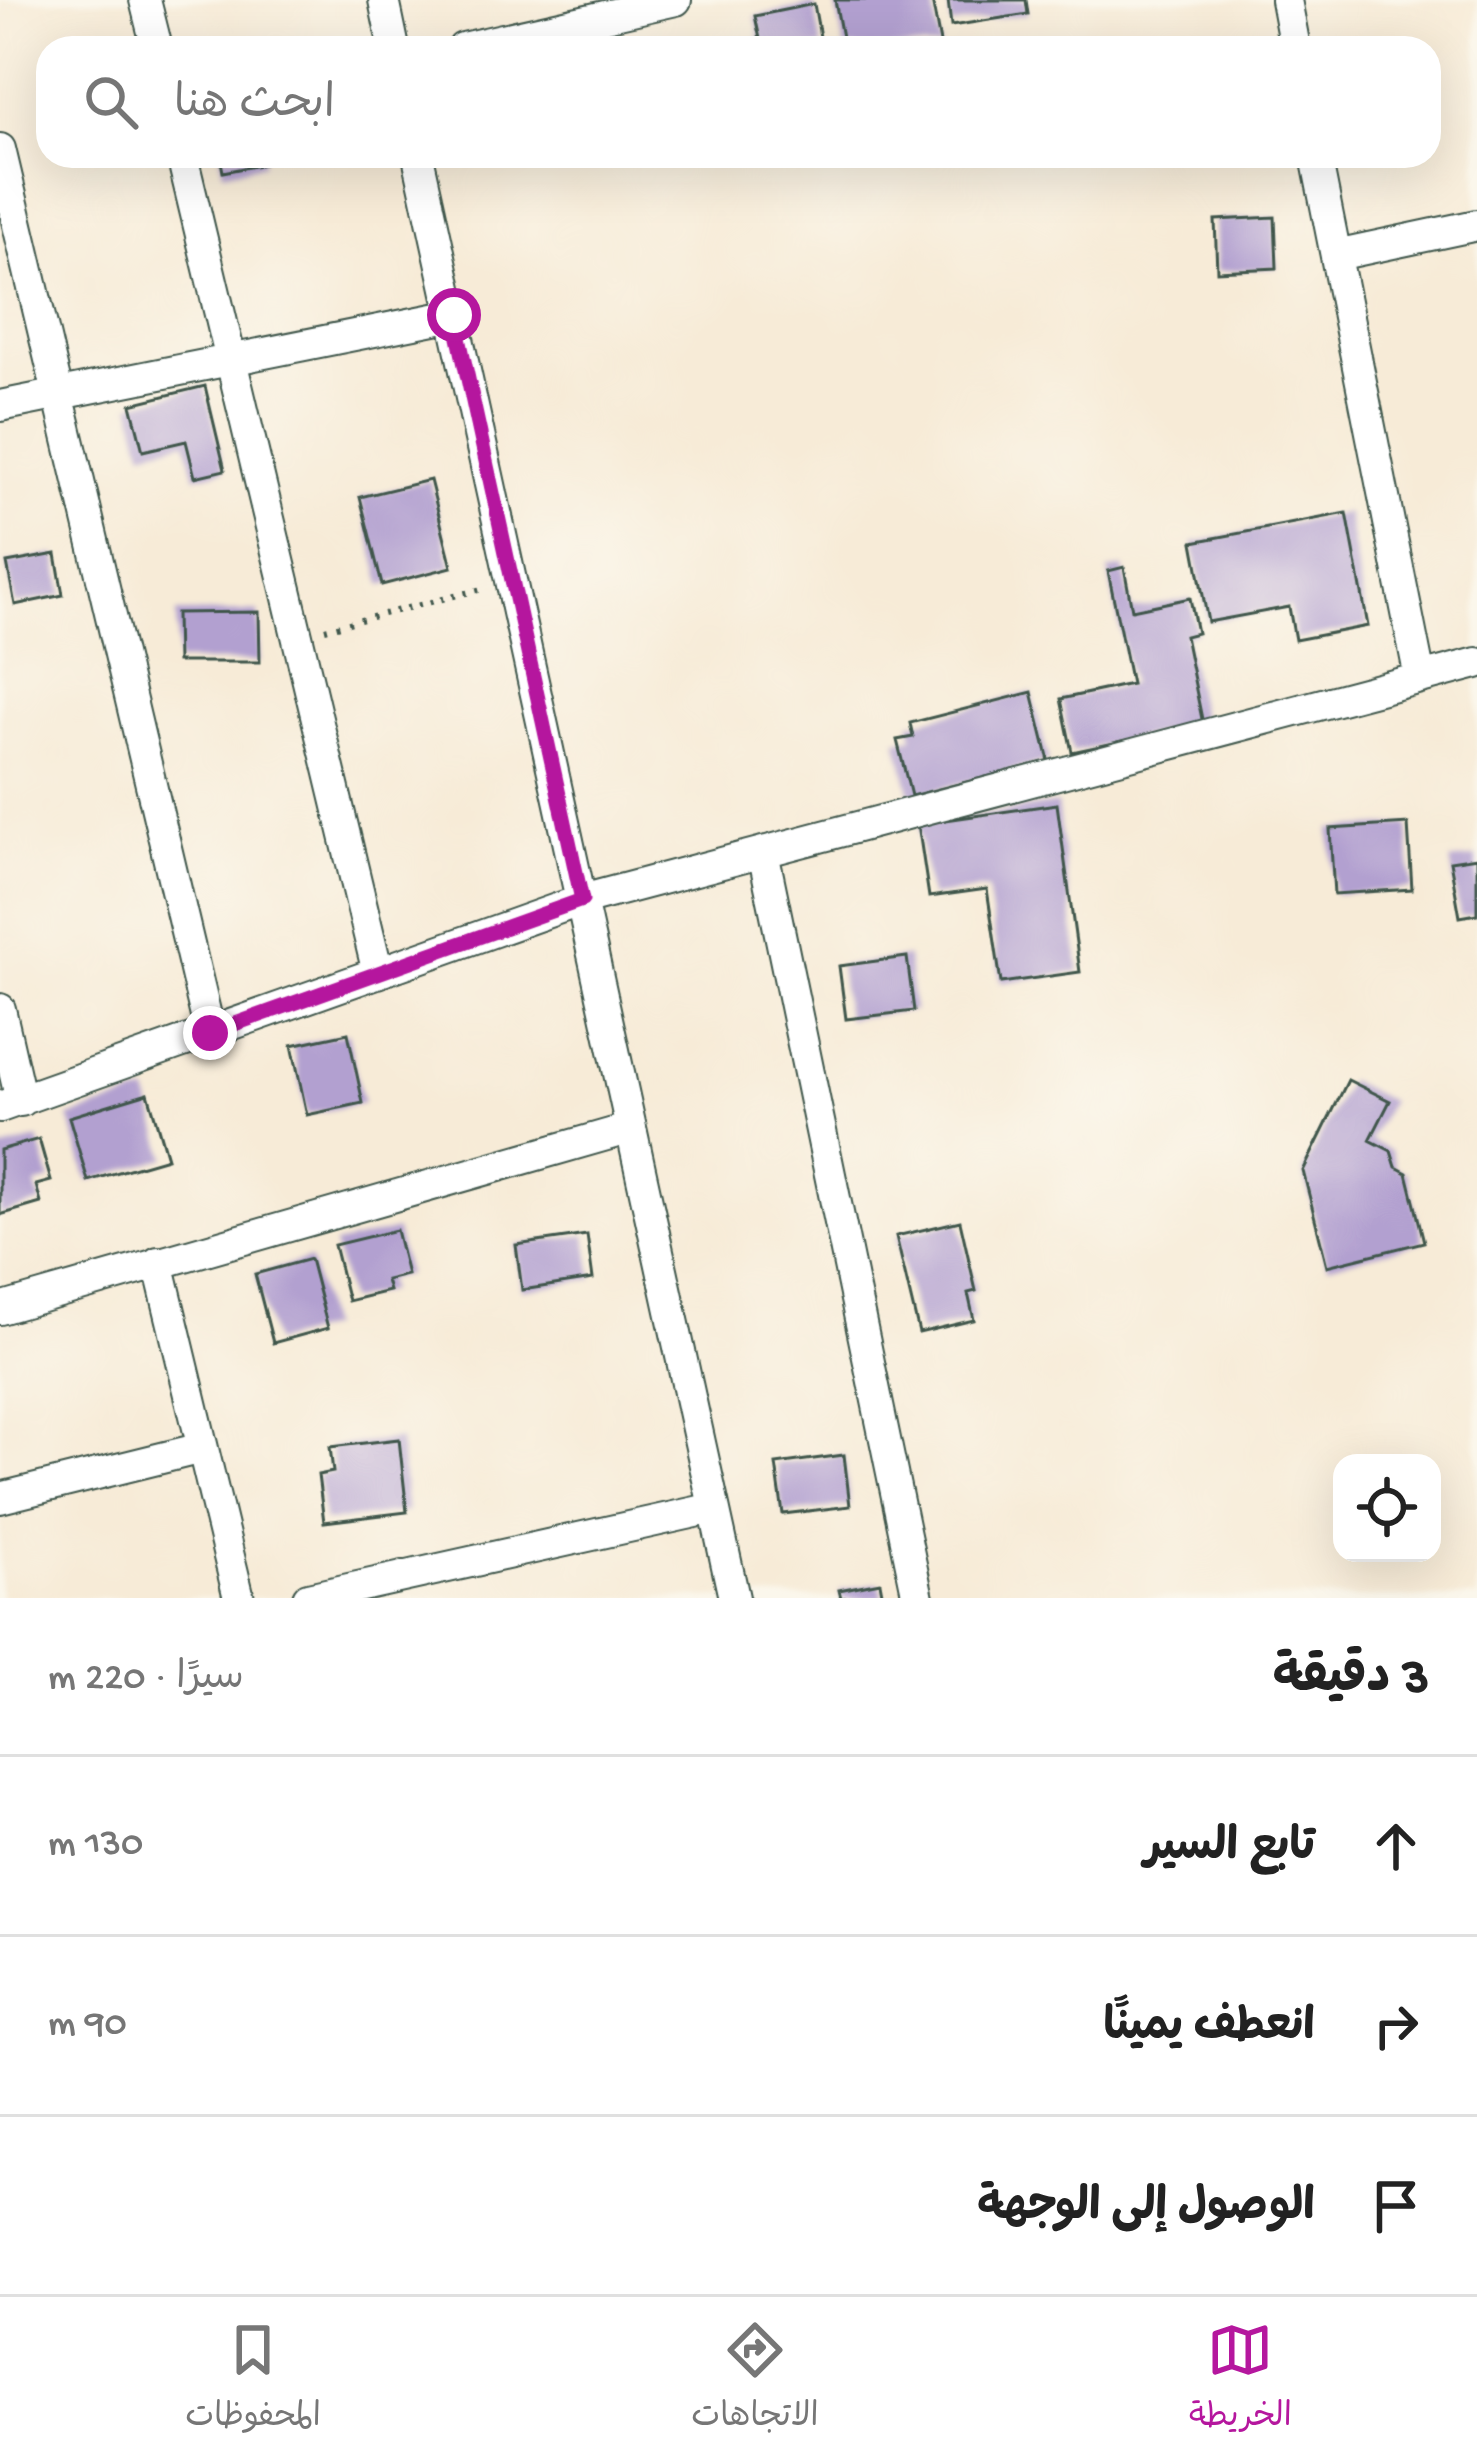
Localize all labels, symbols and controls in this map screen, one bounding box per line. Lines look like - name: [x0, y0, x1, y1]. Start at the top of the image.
- search box: [36, 36, 1441, 168]
- icon: search: [78, 69, 144, 135]
- text: ابحث هنا: [174, 80, 335, 133]
- route start: [427, 288, 481, 342]
- route end: [183, 1006, 237, 1060]
- map controls: [1333, 1454, 1441, 1562]
- button: locate: [1333, 1454, 1441, 1562]
- text: 3 دقيقة: [1273, 1651, 1429, 1711]
- text: سيرًا · 220 m: [48, 1657, 244, 1703]
- icon: ahead: [1363, 1813, 1429, 1879]
- text: 130 m: [48, 1823, 143, 1869]
- text: تابع السير: [1144, 1823, 1315, 1876]
- icon: right: [1363, 1993, 1429, 2059]
- text: 90 m: [48, 2003, 127, 2049]
- text: انعطف يمينًا: [1103, 2003, 1315, 2056]
- icon: arrive: [1363, 2173, 1429, 2239]
- text: الوصول إلى الوجهة: [977, 2183, 1315, 2236]
- tab: المحفوظات: [185, 2317, 321, 2443]
- tab: الاتجاهات: [691, 2317, 819, 2443]
- tab: الخريطة: [1189, 2317, 1292, 2443]

